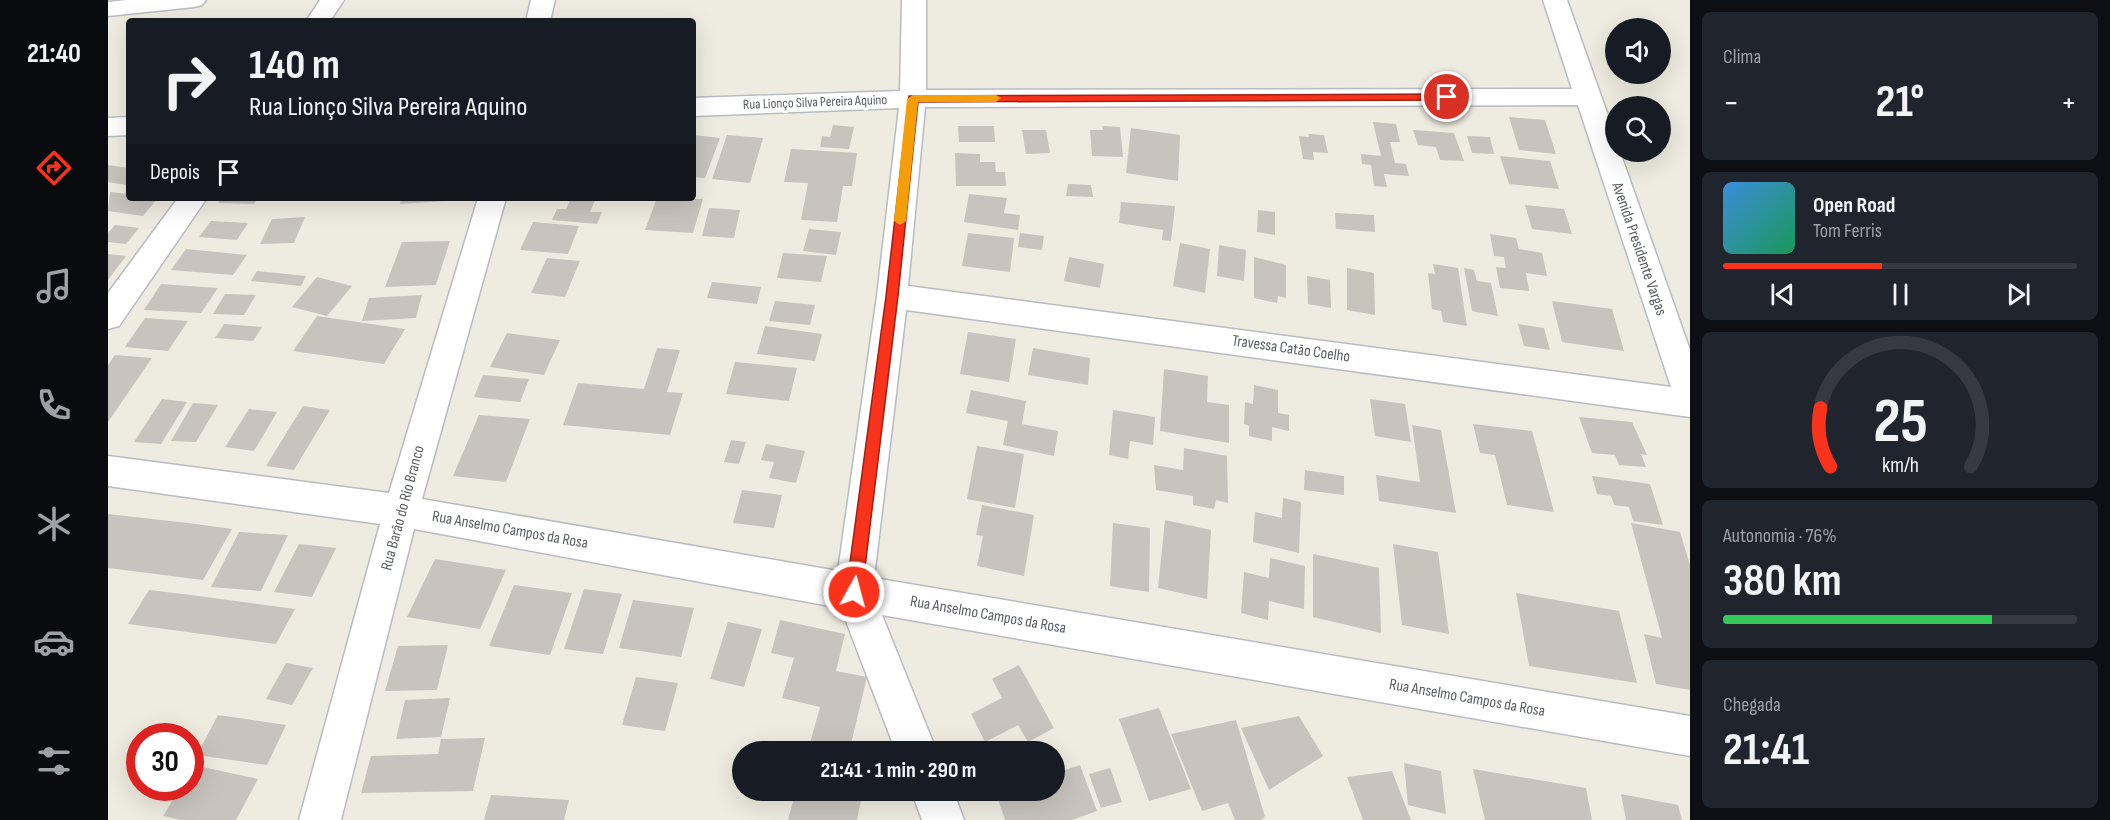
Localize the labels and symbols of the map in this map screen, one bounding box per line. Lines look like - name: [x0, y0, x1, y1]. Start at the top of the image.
- pin: [1421, 71, 1472, 122]
- street label: Rua Lionço Silva Pereira Aquino: [743, 91, 888, 113]
- street label: Avenida Presidente Vargas: [1607, 179, 1671, 318]
- street label: Travessa Catão Coelho: [1231, 331, 1351, 367]
- street label: Rua Barão do Rio Branco: [377, 443, 429, 573]
- street label: Rua Anselmo Campos da Rosa: [431, 507, 589, 553]
- position arrow: [822, 560, 886, 624]
- street label: Rua Anselmo Campos da Rosa: [909, 592, 1067, 638]
- street label: Rua Anselmo Campos da Rosa: [1388, 675, 1546, 721]
- speed limit sign: 30: [126, 723, 204, 801]

